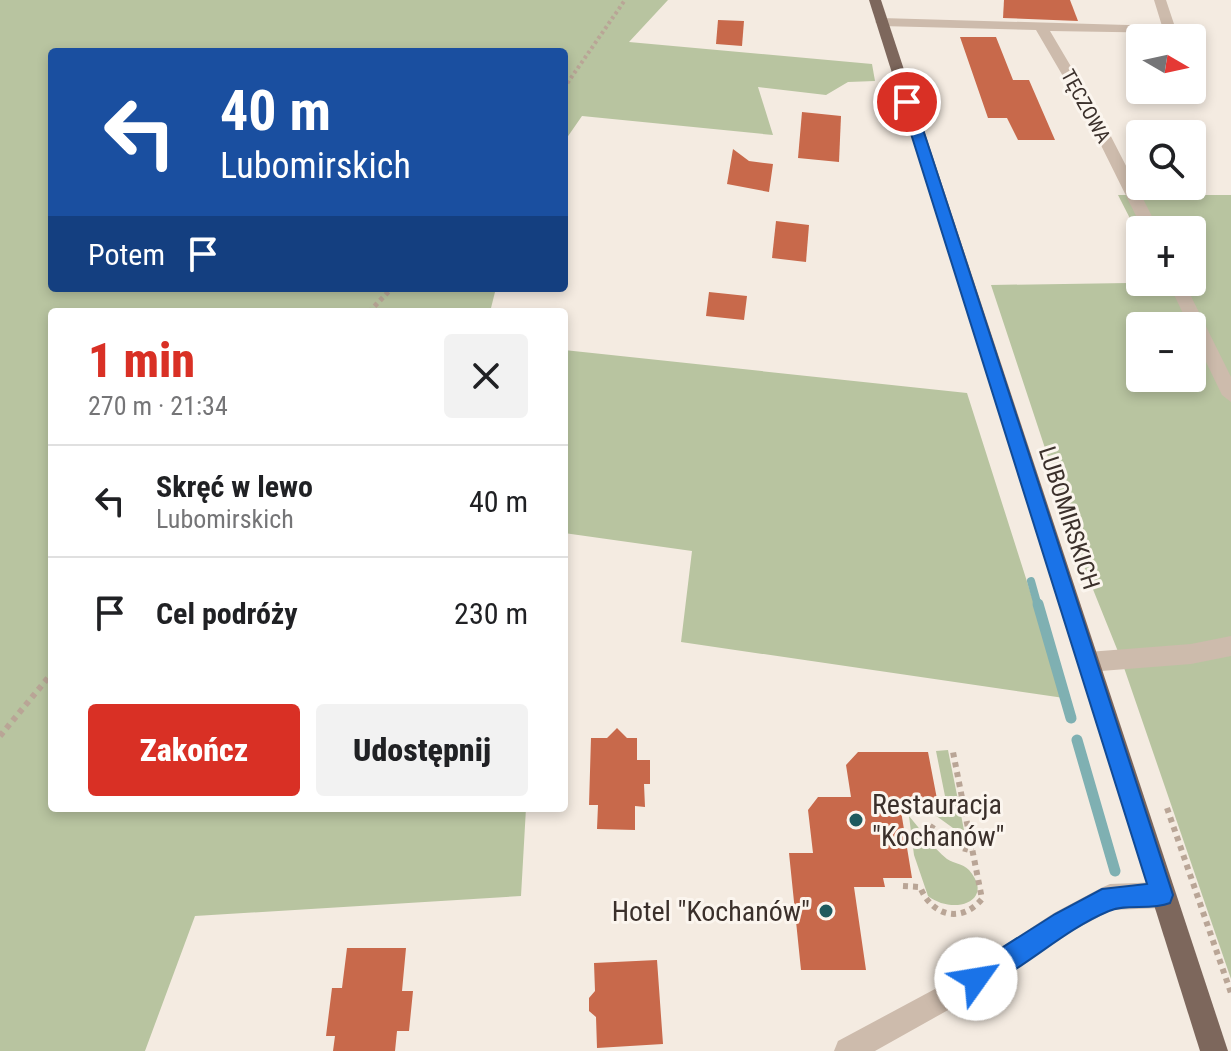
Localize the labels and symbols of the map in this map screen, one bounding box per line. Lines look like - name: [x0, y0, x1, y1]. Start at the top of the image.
- north arrow: [1126, 24, 1206, 104]
- street label: TĘCZOWA: [1056, 65, 1116, 147]
- pin: [873, 68, 941, 136]
- street label: LUBOMIRSKICH: [1033, 443, 1105, 593]
- place label: Restauracja "Kochanów": [872, 788, 1005, 853]
- marker: Restauracja "Kochanów": [847, 811, 865, 829]
- place label: Hotel "Kochanów": [612, 895, 810, 928]
- marker: Hotel "Kochanów": [817, 902, 835, 920]
- position arrow: [934, 937, 1018, 1021]

